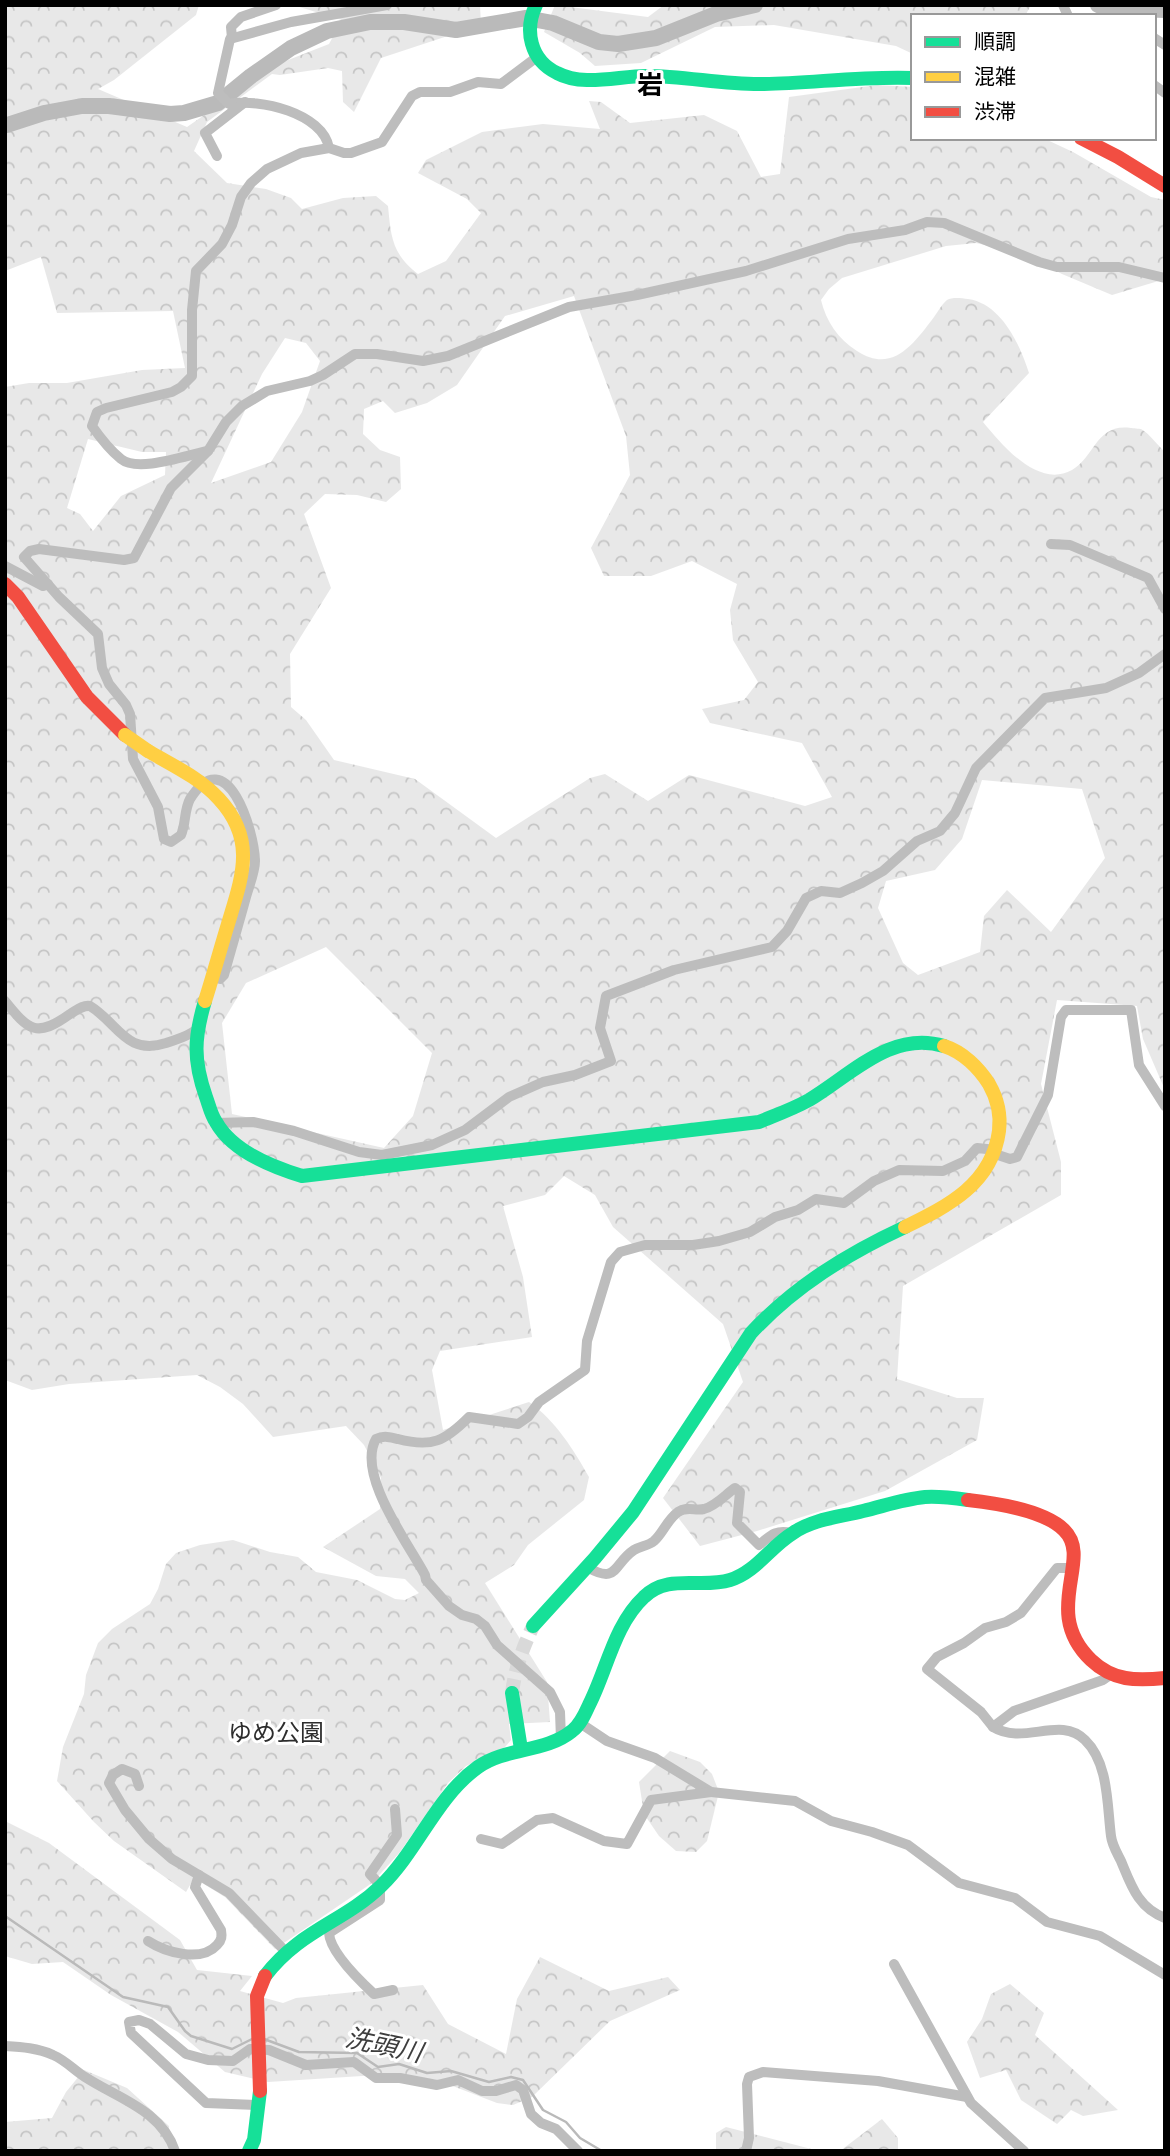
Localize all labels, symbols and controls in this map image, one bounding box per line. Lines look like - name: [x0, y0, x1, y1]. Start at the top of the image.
- legend: [911, 14, 1156, 140]
- text: 順調: [974, 30, 1016, 53]
- text: 混雑: [974, 65, 1016, 88]
- district label: 岩: [637, 70, 663, 100]
- text: 渋滞: [974, 100, 1016, 123]
- park label: ゆめ公園: [228, 1719, 324, 1746]
- water label: 洗頭川: [343, 2022, 428, 2068]

